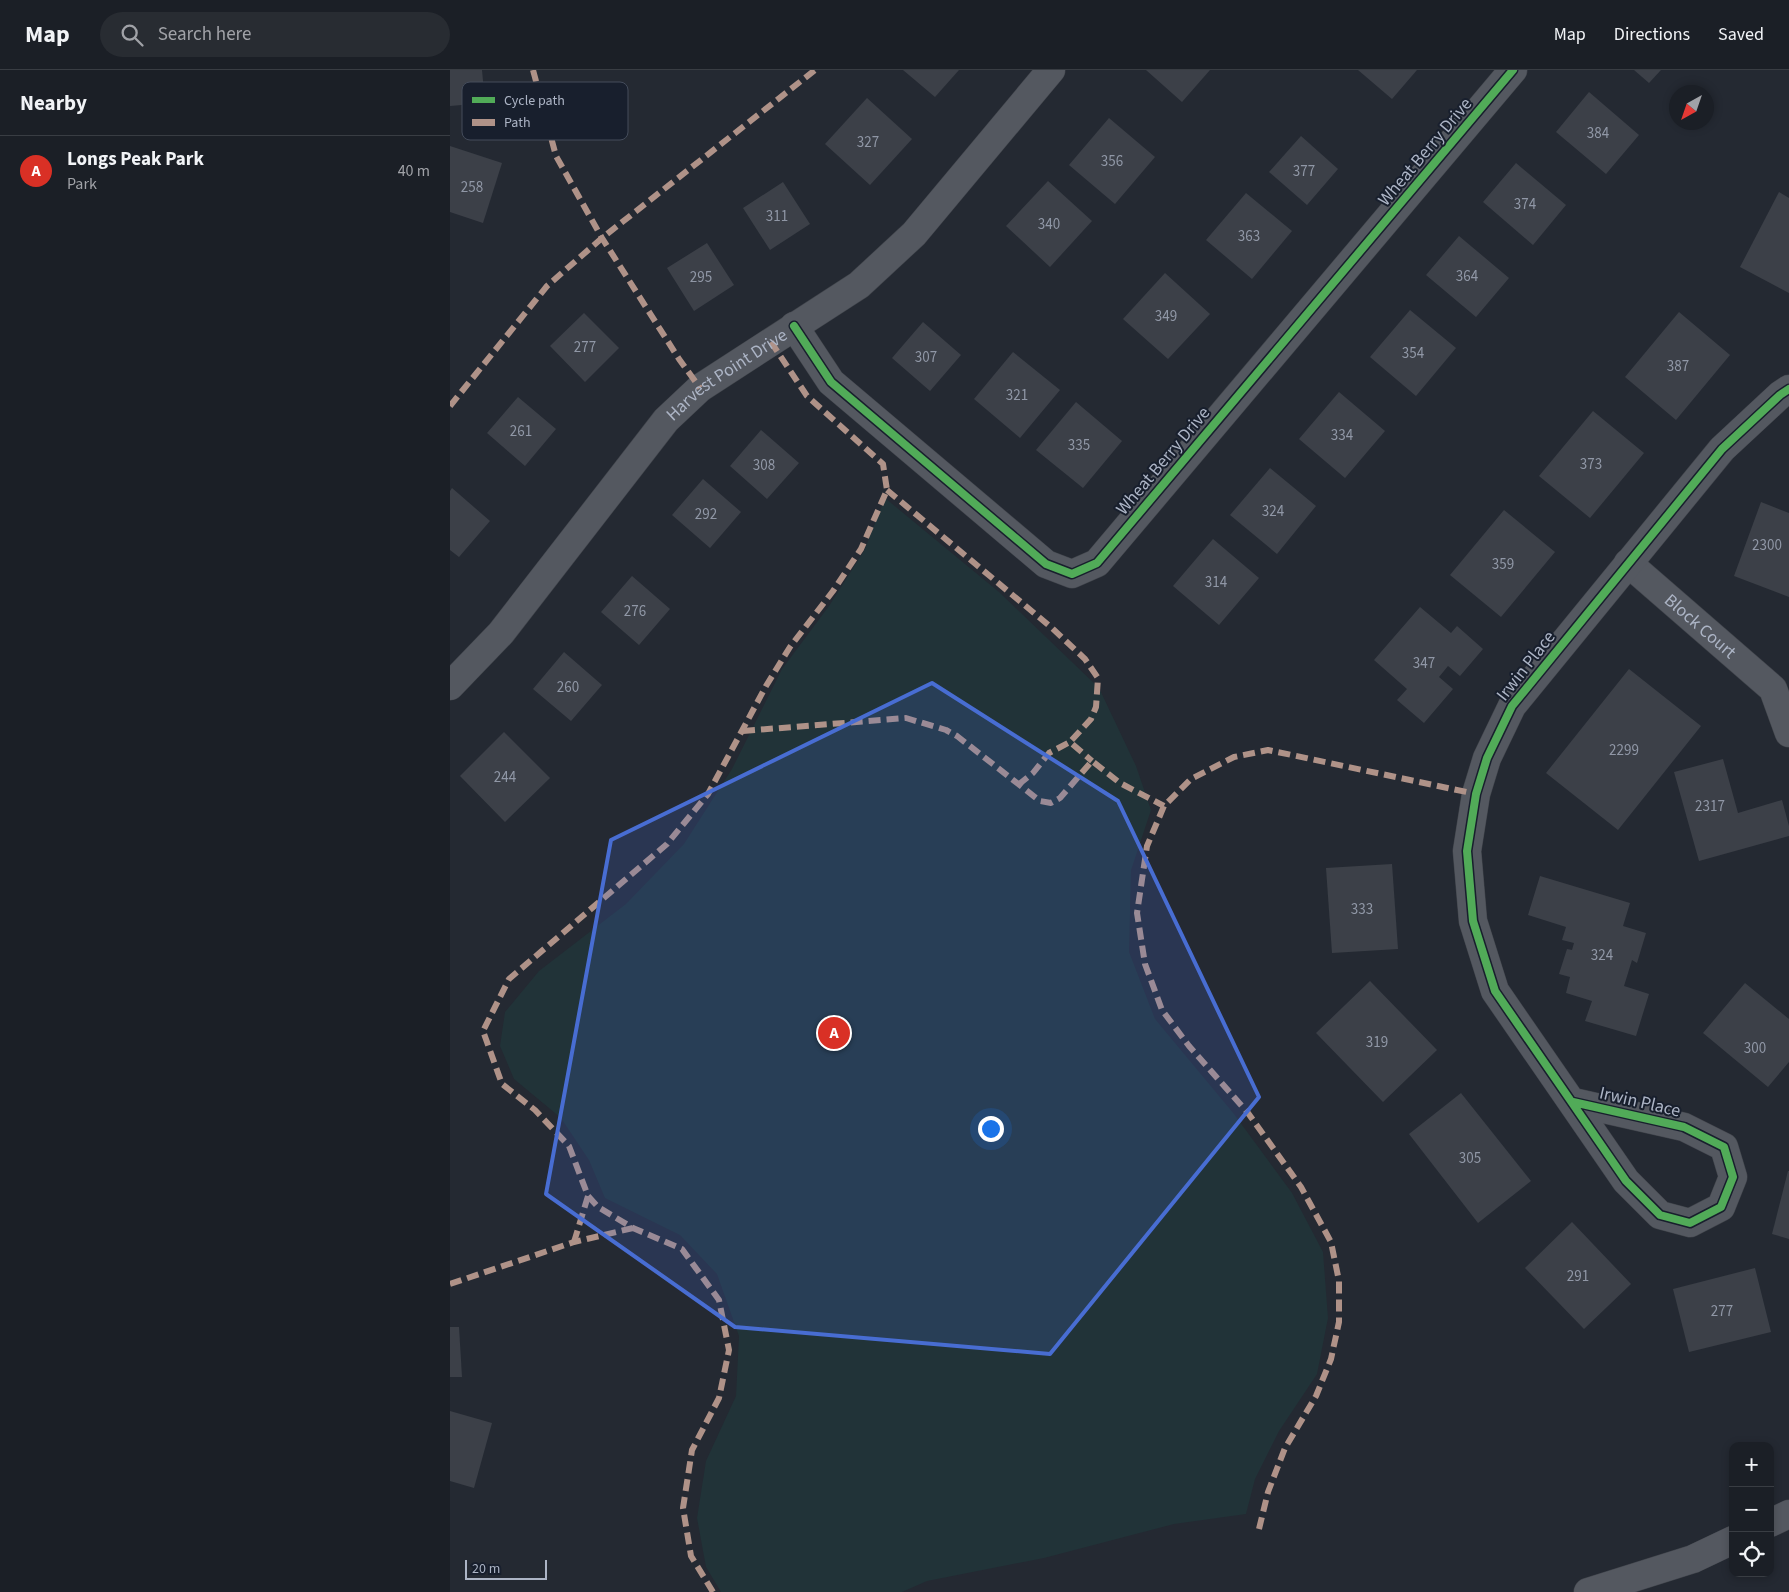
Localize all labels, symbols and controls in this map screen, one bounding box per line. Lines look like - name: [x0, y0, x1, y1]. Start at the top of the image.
- search box: [100, 12, 450, 57]
- text: Map: [25, 17, 70, 52]
- icon: search: [118, 21, 146, 49]
- text: Search here: [158, 21, 251, 48]
- text: Map: [1554, 22, 1586, 47]
- text: Directions: [1614, 22, 1690, 47]
- text: Saved: [1718, 22, 1764, 47]
- legend: [462, 82, 628, 140]
- north arrow: [1669, 85, 1714, 130]
- text: Nearby: [20, 88, 87, 118]
- text: Cycle path: [504, 91, 565, 111]
- street label: Wheat Berry Drive: [1372, 92, 1478, 212]
- text: Path: [504, 113, 531, 133]
- house number: 384: [1587, 123, 1610, 144]
- house number: 327: [857, 132, 879, 153]
- text: Longs Peak Park: [67, 146, 204, 173]
- house number: 356: [1101, 151, 1123, 172]
- text: A: [31, 160, 41, 182]
- text: 40 m: [398, 160, 430, 182]
- house number: 377: [1293, 161, 1315, 182]
- text: Park: [67, 173, 97, 195]
- house number: 258: [461, 177, 483, 198]
- house number: 374: [1514, 194, 1537, 215]
- house number: 311: [766, 206, 788, 227]
- house number: 340: [1038, 214, 1060, 235]
- house number: 363: [1238, 226, 1260, 247]
- house number: 364: [1456, 266, 1479, 287]
- house number: 295: [690, 267, 712, 288]
- house number: 349: [1155, 306, 1177, 327]
- street label: Harvest Point Drive: [660, 322, 792, 426]
- house number: 277: [574, 337, 596, 358]
- house number: 354: [1402, 343, 1425, 364]
- house number: 307: [915, 347, 937, 368]
- house number: 387: [1667, 356, 1689, 377]
- house number: 321: [1006, 385, 1028, 406]
- street label: Wheat Berry Drive: [1110, 401, 1216, 521]
- house number: 261: [510, 421, 532, 442]
- house number: 334: [1331, 425, 1354, 446]
- house number: 335: [1068, 435, 1090, 456]
- house number: 373: [1580, 454, 1602, 475]
- house number: 308: [753, 455, 775, 476]
- house number: 324: [1262, 501, 1285, 522]
- house number: 292: [695, 504, 717, 525]
- house number: 2300: [1752, 535, 1782, 556]
- house number: 359: [1492, 554, 1514, 575]
- house number: 314: [1205, 572, 1228, 593]
- street label: Block Court: [1659, 588, 1742, 664]
- house number: 276: [624, 601, 646, 622]
- street label: Irwin Place: [1491, 626, 1561, 706]
- house number: 347: [1413, 653, 1435, 674]
- house number: 260: [557, 677, 579, 698]
- house number: 2299: [1609, 740, 1639, 761]
- house number: 244: [494, 767, 517, 788]
- house number: 2317: [1695, 796, 1725, 817]
- house number: 333: [1351, 899, 1373, 920]
- house number: 324: [1591, 945, 1614, 966]
- pin: A: [818, 1014, 850, 1052]
- house number: 319: [1366, 1032, 1388, 1053]
- house number: 300: [1744, 1038, 1766, 1059]
- street label: Irwin Place: [1597, 1081, 1683, 1124]
- your location: [978, 1116, 1004, 1142]
- house number: 305: [1459, 1148, 1481, 1169]
- house number: 291: [1567, 1266, 1589, 1287]
- house number: 277: [1711, 1301, 1733, 1322]
- map controls: [1729, 1442, 1774, 1577]
- button: +: [1729, 1442, 1774, 1487]
- button: −: [1729, 1487, 1774, 1532]
- button: locate: [1729, 1532, 1774, 1577]
- scale bar: [465, 1557, 548, 1580]
- text: 20 m: [472, 1559, 500, 1579]

